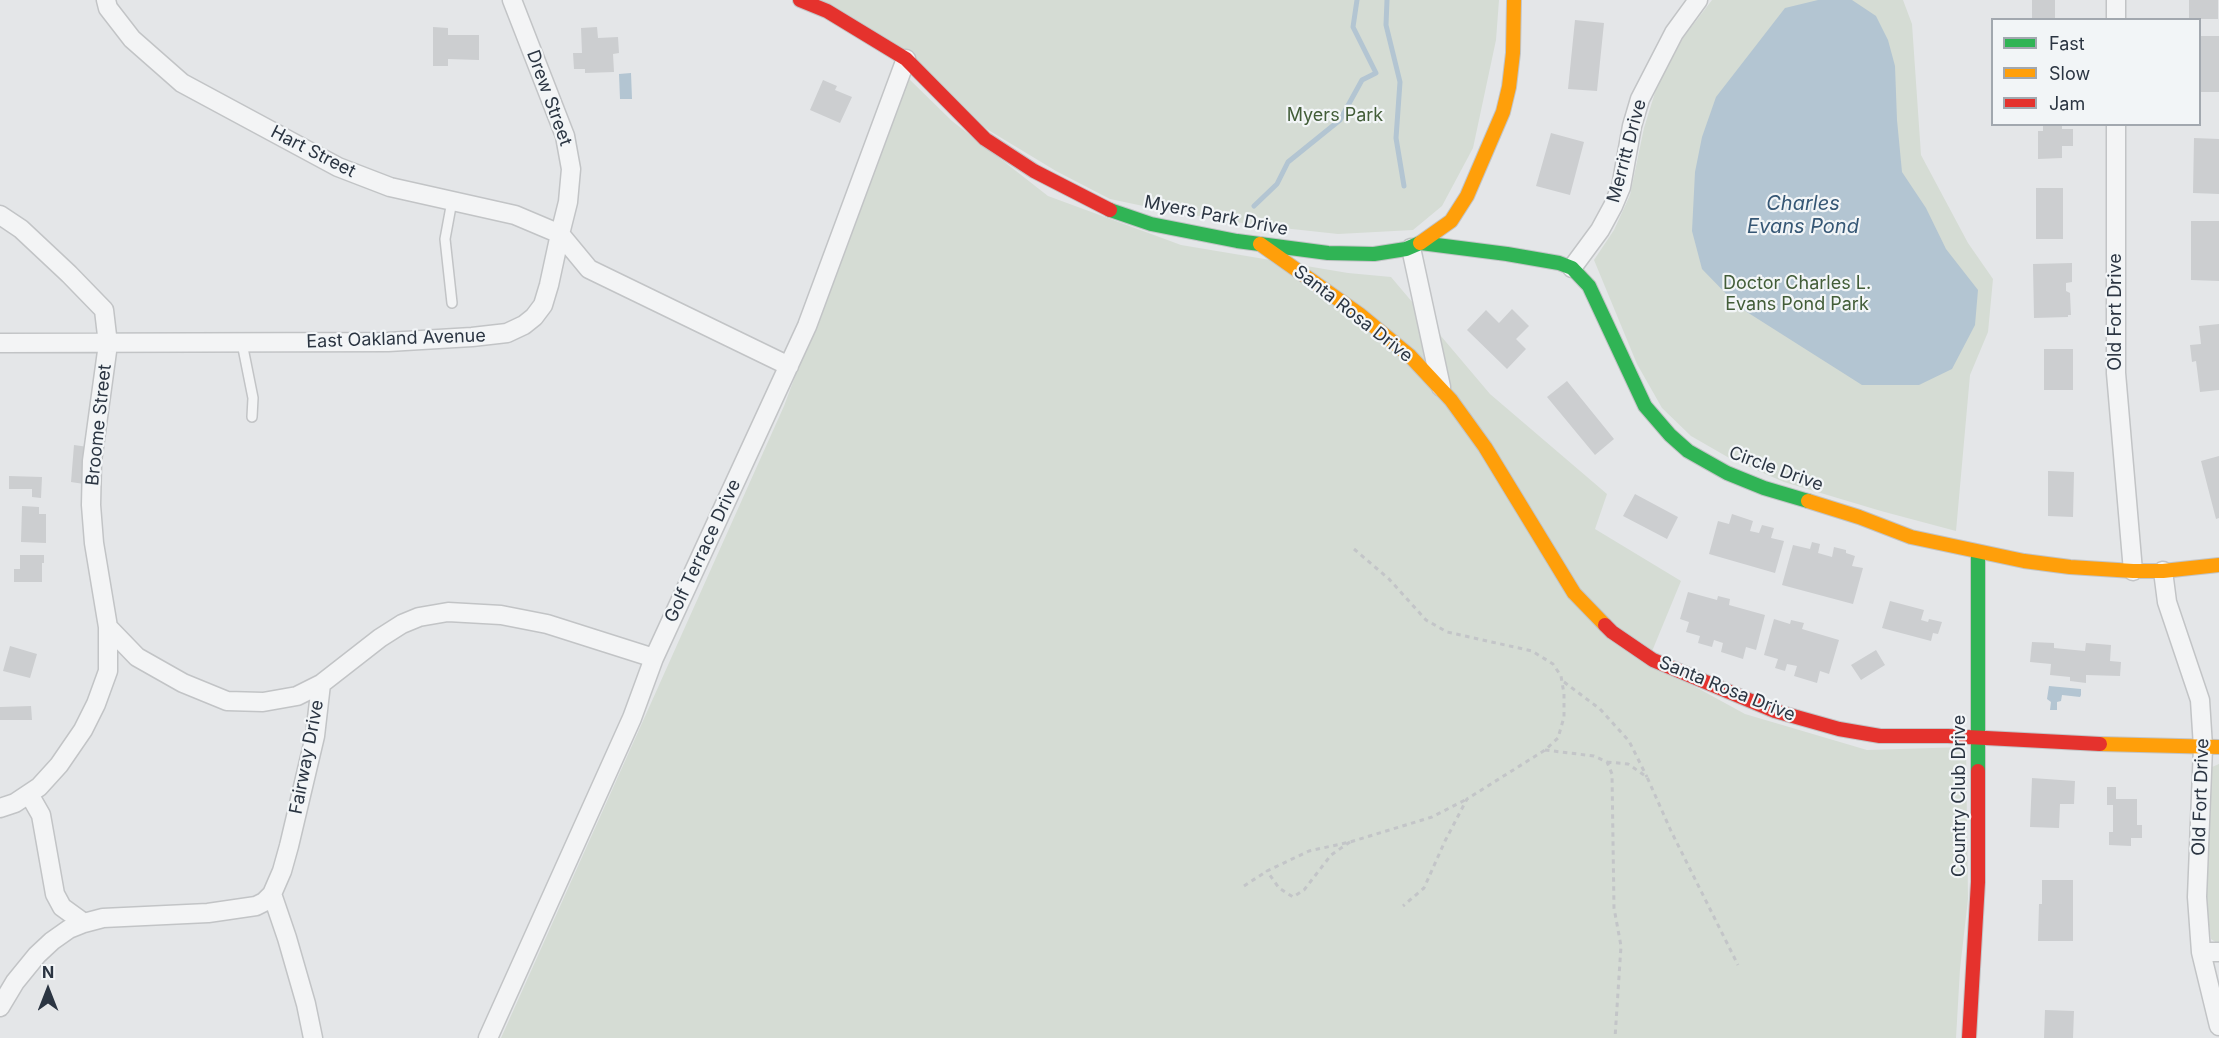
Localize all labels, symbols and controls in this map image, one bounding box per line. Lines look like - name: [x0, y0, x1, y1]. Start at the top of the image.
- legend: [1991, 18, 2201, 126]
- text: Fast: [2049, 33, 2085, 54]
- street label: Drew Street: [522, 47, 576, 149]
- text: Slow: [2049, 63, 2090, 84]
- text: Jam: [2049, 93, 2085, 114]
- street label: Merritt Drive: [1603, 97, 1651, 205]
- park label: Myers Park: [1287, 105, 1383, 127]
- street label: Hart Street: [267, 121, 359, 183]
- street label: Myers Park Drive: [1142, 191, 1290, 241]
- water label: Charles Evans Pond: [1747, 192, 1859, 239]
- street label: Old Fort Drive: [2105, 253, 2127, 371]
- street label: Santa Rosa Drive: [1289, 261, 1417, 367]
- park label: Doctor Charles L. Evans Pond Park: [1723, 273, 1871, 316]
- street label: East Oakland Avenue: [306, 325, 486, 353]
- street label: Broome Street: [82, 363, 116, 487]
- street label: Circle Drive: [1726, 442, 1826, 496]
- street label: Golf Terrace Drive: [660, 476, 746, 626]
- street label: Santa Rosa Drive: [1656, 652, 1798, 726]
- street label: Fairway Drive: [285, 698, 329, 816]
- street label: Country Club Drive: [1949, 715, 1971, 877]
- street label: Old Fort Drive: [2188, 738, 2214, 856]
- north arrow: [18, 960, 78, 1020]
- text: N: [42, 962, 54, 982]

